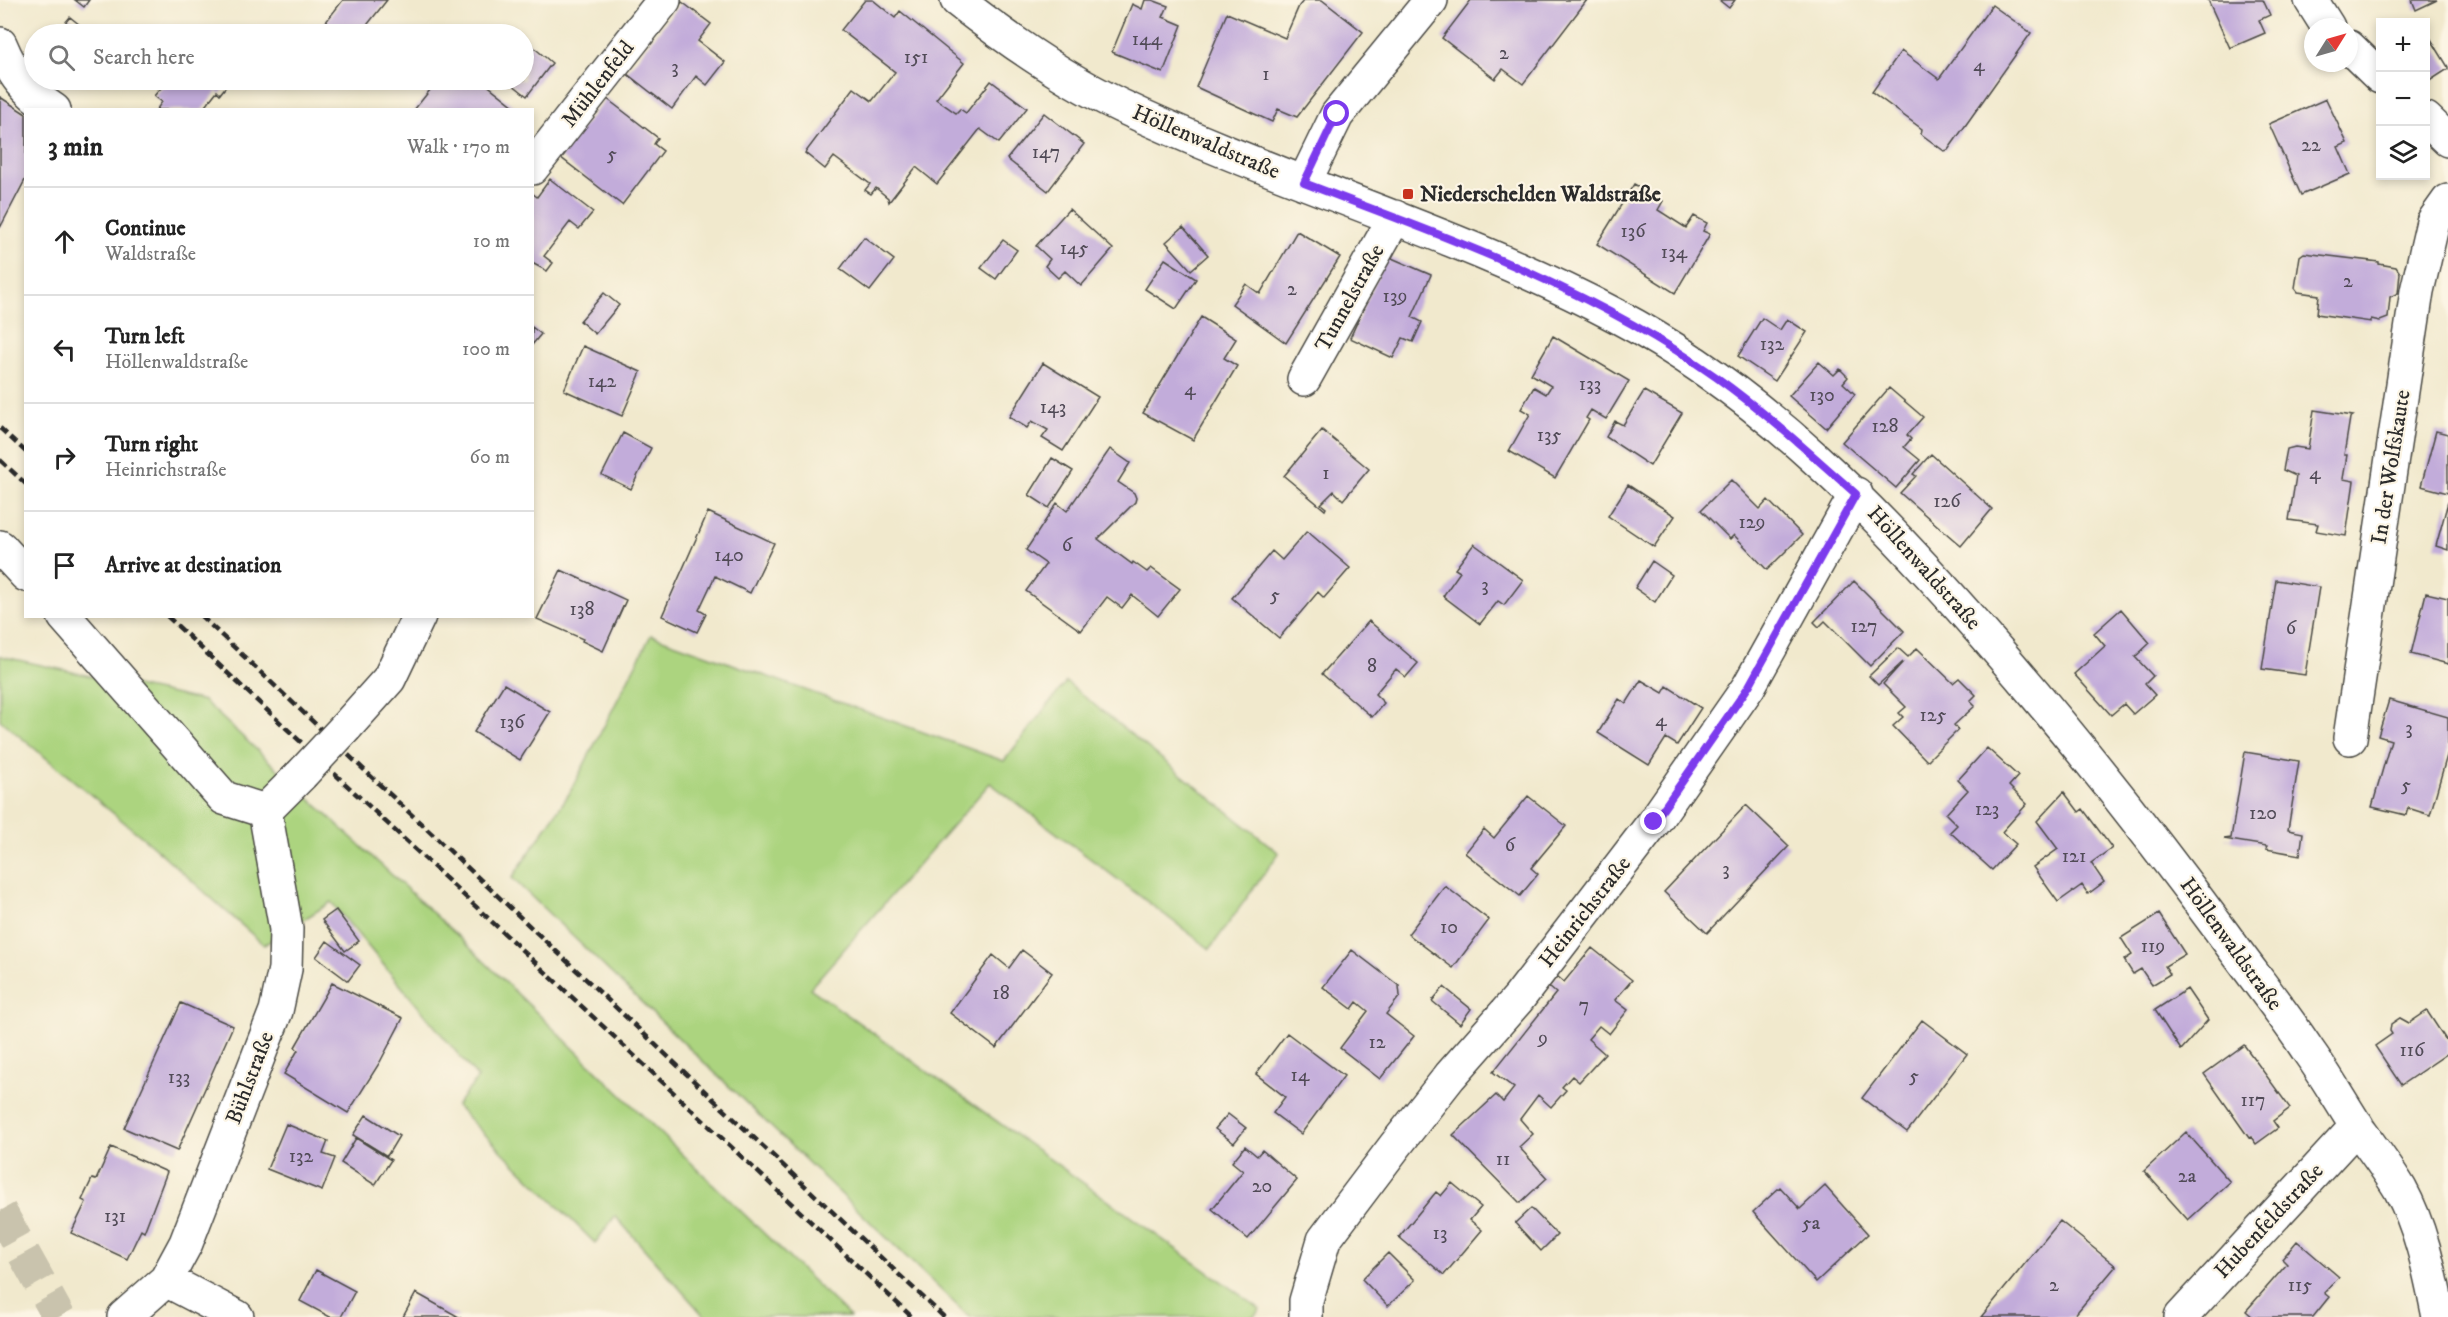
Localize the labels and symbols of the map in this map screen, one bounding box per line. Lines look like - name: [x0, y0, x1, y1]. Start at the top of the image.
- north arrow: [2304, 18, 2358, 72]
- house number: 144: [1132, 27, 1163, 52]
- street label: Mühlenfeld: [556, 35, 640, 133]
- house number: 2: [1499, 41, 1509, 66]
- house number: 151: [904, 45, 928, 70]
- house number: 4: [1973, 53, 1985, 78]
- house number: 3: [671, 55, 679, 80]
- house number: 1: [1262, 62, 1270, 87]
- street label: Höllenwaldstraße: [1128, 99, 1284, 185]
- route start: [1323, 100, 1349, 126]
- house number: 22: [2301, 133, 2321, 158]
- house number: 147: [1032, 140, 1060, 165]
- house number: 5: [607, 142, 617, 167]
- place label: Niederschelden Waldstraße: [1420, 181, 1661, 208]
- marker: Niederschelden Waldstraße: [1401, 187, 1415, 201]
- house number: 136: [1620, 219, 1646, 244]
- house number: 145: [1060, 236, 1088, 261]
- street label: Tunnelstraße: [1309, 240, 1391, 356]
- house number: 134: [1661, 240, 1688, 265]
- house number: 2: [2343, 269, 2353, 294]
- house number: 2: [1287, 277, 1297, 302]
- house number: 139: [1383, 284, 1407, 309]
- house number: 132: [1760, 332, 1784, 357]
- house number: 142: [588, 369, 617, 394]
- house number: 133: [1579, 372, 1601, 397]
- house number: 4: [1184, 377, 1196, 402]
- house number: 130: [1809, 383, 1835, 408]
- street label: In der Wolfskaute: [2365, 388, 2417, 546]
- house number: 143: [1040, 395, 1066, 420]
- house number: 128: [1871, 414, 1899, 439]
- house number: 135: [1537, 423, 1561, 448]
- house number: 1: [1322, 461, 1330, 486]
- house number: 4: [2309, 461, 2321, 486]
- house number: 126: [1933, 489, 1961, 514]
- street label: Höllenwaldstraße: [1861, 500, 1987, 636]
- house number: 129: [1738, 510, 1766, 535]
- house number: 6: [1062, 533, 1073, 558]
- house number: 140: [714, 543, 744, 568]
- house number: 3: [1481, 573, 1489, 598]
- house number: 5: [1270, 583, 1280, 608]
- house number: 138: [570, 597, 594, 622]
- house number: 127: [1850, 614, 1878, 639]
- house number: 6: [2286, 616, 2297, 641]
- house number: 8: [1367, 654, 1377, 679]
- house number: 125: [1920, 703, 1947, 728]
- house number: 4: [1655, 708, 1667, 733]
- house number: 136: [499, 710, 525, 735]
- house number: 3: [2405, 716, 2413, 741]
- house number: 5: [2401, 773, 2411, 798]
- house number: 123: [1975, 797, 1999, 822]
- house number: 120: [2249, 801, 2277, 826]
- route end: [1640, 808, 1666, 834]
- house number: 6: [1505, 833, 1516, 858]
- house number: 121: [2062, 844, 2086, 869]
- street label: Heinrichstraße: [1533, 851, 1637, 973]
- house number: 3: [1722, 857, 1730, 882]
- street label: Höllenwaldstraße: [2174, 872, 2288, 1016]
- house number: 10: [1440, 915, 1458, 940]
- house number: 119: [2141, 934, 2165, 959]
- house number: 18: [992, 981, 1010, 1006]
- house number: 7: [1579, 993, 1589, 1018]
- house number: 9: [1537, 1026, 1548, 1051]
- street label: Bühlstraße: [220, 1028, 280, 1128]
- house number: 12: [1368, 1030, 1386, 1055]
- house number: 116: [2399, 1038, 2425, 1063]
- house number: 14: [1291, 1063, 1310, 1088]
- house number: 5: [1909, 1064, 1919, 1089]
- house number: 133: [168, 1065, 190, 1090]
- house number: 117: [2240, 1088, 2266, 1113]
- house number: 132: [289, 1144, 313, 1169]
- house number: 11: [1496, 1147, 1510, 1172]
- street label: Hubenfeldstraße: [2209, 1158, 2329, 1284]
- house number: 2a: [2178, 1164, 2197, 1189]
- house number: 20: [1252, 1174, 1272, 1199]
- house number: 131: [104, 1204, 126, 1229]
- house number: 5a: [1802, 1211, 1821, 1236]
- house number: 13: [1433, 1221, 1447, 1246]
- house number: 2: [2049, 1273, 2059, 1298]
- house number: 115: [2288, 1273, 2312, 1298]

